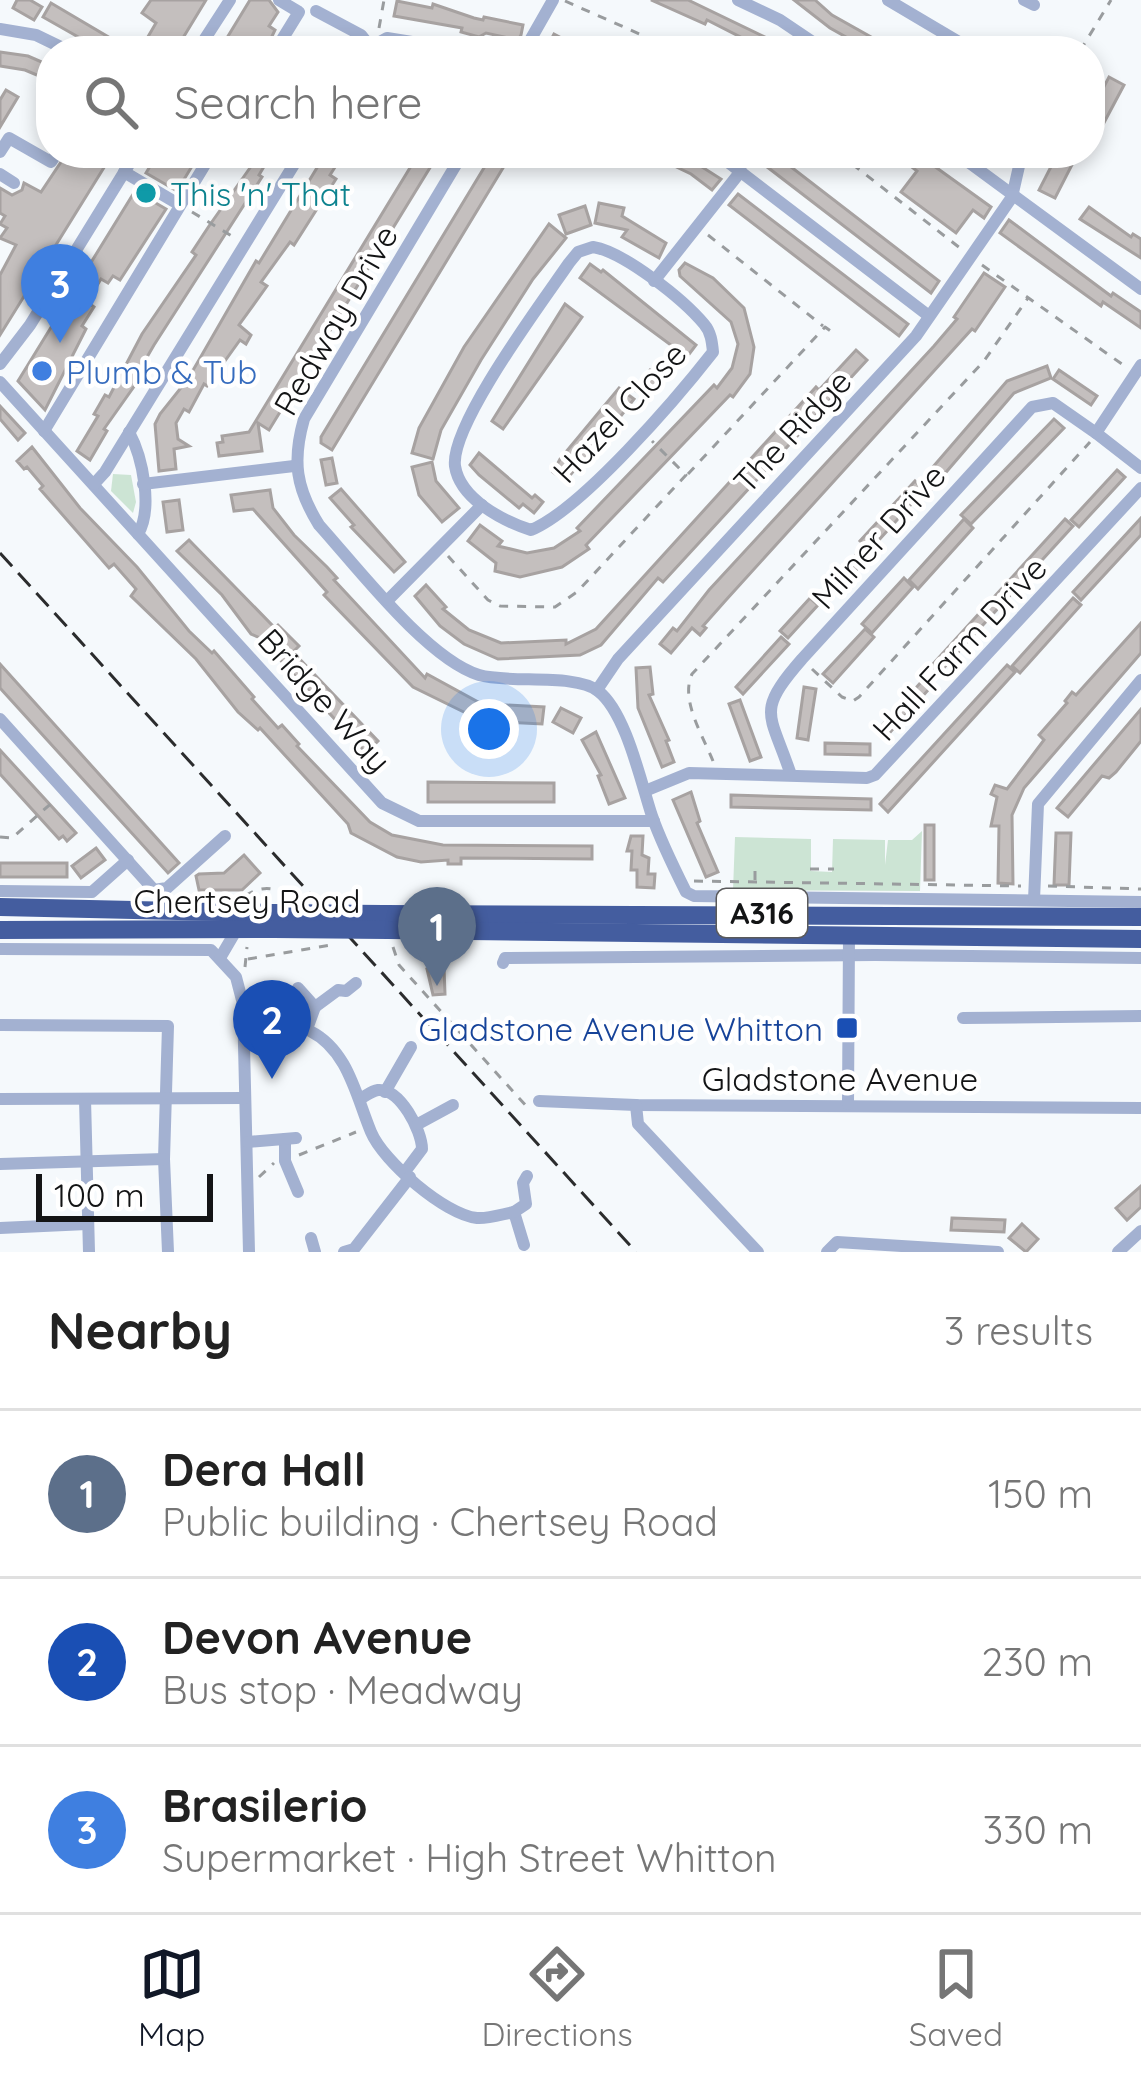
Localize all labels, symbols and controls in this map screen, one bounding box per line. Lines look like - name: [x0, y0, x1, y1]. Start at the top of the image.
- search box: [36, 36, 1105, 168]
- icon: search: [78, 69, 144, 135]
- text: Search here: [174, 74, 422, 130]
- place label: This 'n' That: [170, 173, 351, 214]
- marker: This 'n' That: [133, 180, 159, 206]
- street label: Redway Drive: [264, 218, 406, 422]
- pin: 3: [21, 244, 99, 343]
- street label: Hazel Close: [544, 333, 694, 491]
- place label: Plumb & Tub: [66, 351, 257, 392]
- marker: Plumb & Tub: [29, 358, 55, 384]
- street label: The Ridge: [724, 361, 860, 501]
- street label: Milner Drive: [802, 455, 954, 617]
- street label: Hall Farm Drive: [863, 547, 1055, 749]
- street label: Bridge Way: [250, 620, 400, 780]
- your location: [459, 699, 519, 759]
- street label: Chertsey Road: [133, 880, 361, 921]
- pin: 1: [398, 887, 476, 986]
- road number: A316: [717, 889, 807, 937]
- pin: 2: [233, 980, 311, 1079]
- place label: Gladstone Avenue Whitton: [419, 1008, 823, 1049]
- marker: Gladstone Avenue Whitton: [834, 1015, 860, 1041]
- street label: Gladstone Avenue: [702, 1058, 978, 1099]
- scale bar: [36, 1168, 213, 1221]
- text: 100 m: [54, 1174, 145, 1215]
- text: Nearby: [48, 1298, 232, 1362]
- text: 3 results: [944, 1306, 1093, 1355]
- text: Dera Hall: [162, 1441, 366, 1497]
- text: 1: [79, 1469, 95, 1518]
- text: 150 m: [988, 1469, 1093, 1518]
- text: Public building · Chertsey Road: [162, 1497, 718, 1546]
- text: Devon Avenue: [162, 1609, 472, 1665]
- text: 2: [76, 1637, 98, 1686]
- text: 230 m: [982, 1637, 1093, 1686]
- text: Bus stop · Meadway: [162, 1665, 523, 1714]
- text: Brasilerio: [162, 1777, 368, 1833]
- text: 3: [77, 1805, 97, 1854]
- text: 330 m: [983, 1805, 1093, 1854]
- text: Supermarket · High Street Whitton: [162, 1833, 777, 1882]
- tab: Map: [138, 1941, 205, 2054]
- tab: Directions: [481, 1941, 633, 2054]
- tab: Saved: [909, 1941, 1003, 2054]

